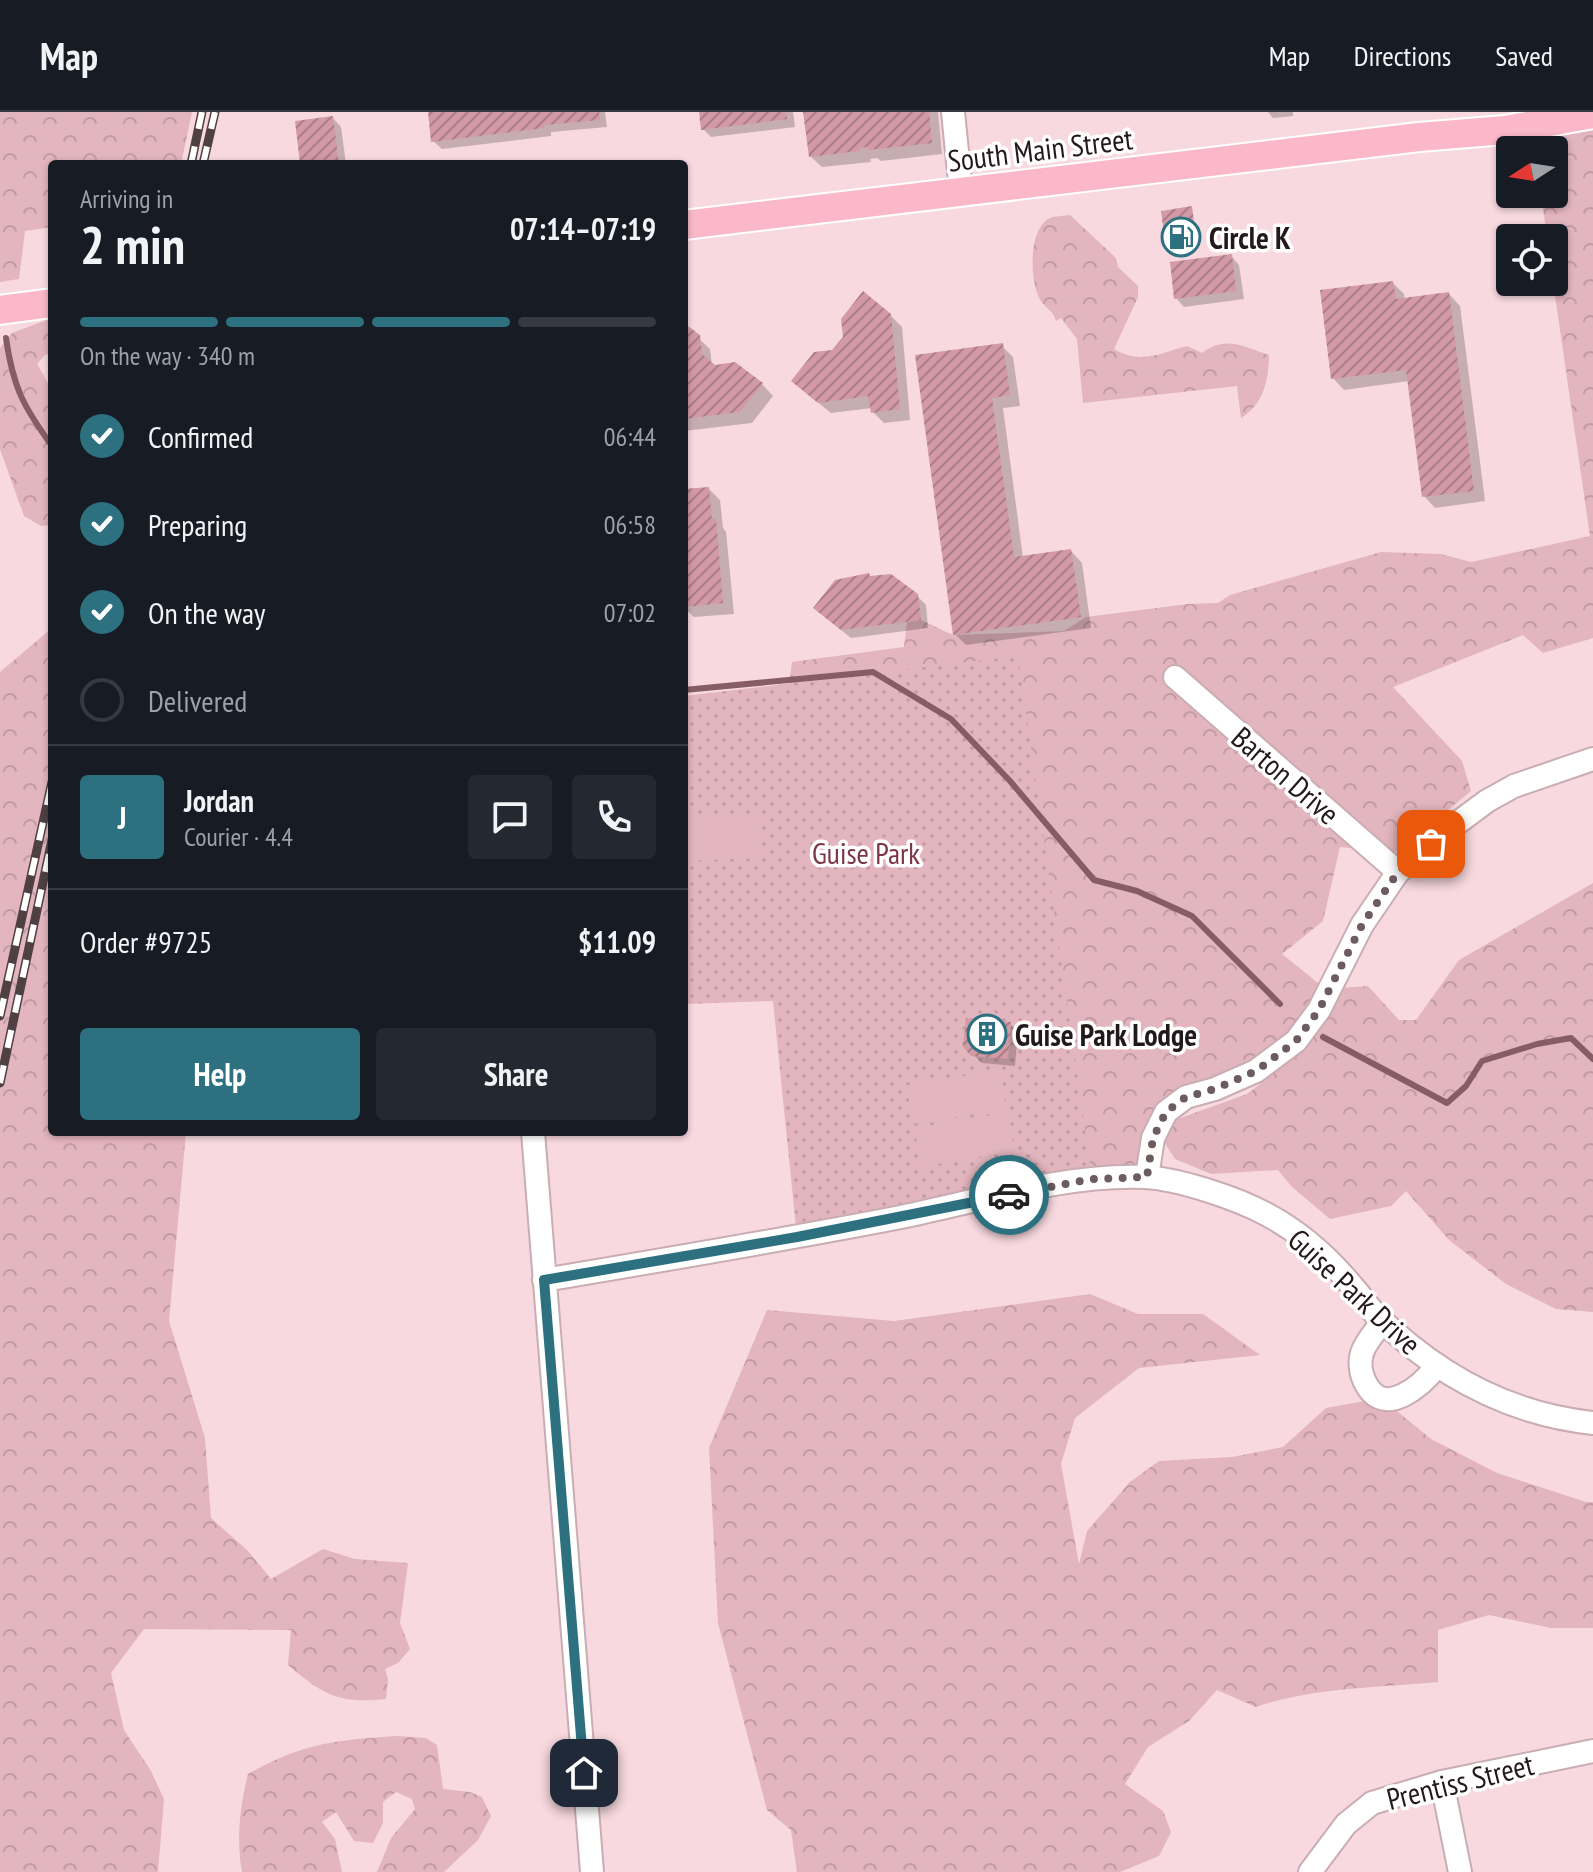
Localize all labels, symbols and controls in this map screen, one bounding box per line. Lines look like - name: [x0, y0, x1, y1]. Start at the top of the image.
- text: Map: [40, 31, 98, 80]
- text: Map: [1269, 37, 1310, 74]
- text: Directions: [1354, 37, 1451, 74]
- text: Saved: [1495, 37, 1553, 74]
- street label: South Main Street: [945, 118, 1135, 180]
- north arrow: [1496, 136, 1568, 208]
- map controls: [1496, 136, 1568, 296]
- text: Arriving in: [80, 182, 173, 215]
- text: 07:14–07:19: [510, 209, 656, 248]
- text: 2 min: [80, 211, 185, 278]
- fuel station icon: Circle K: [1160, 216, 1202, 258]
- place label: Circle K: [1209, 218, 1291, 257]
- button: locate: [1496, 224, 1568, 296]
- text: On the way · 340 m: [80, 339, 255, 372]
- icon: check: [80, 414, 124, 458]
- text: Confirmed: [148, 417, 253, 456]
- text: 06:44: [604, 420, 656, 453]
- icon: check: [80, 502, 124, 546]
- text: Preparing: [148, 505, 247, 544]
- text: 06:58: [604, 508, 656, 541]
- icon: check: [80, 590, 124, 634]
- text: On the way: [148, 593, 265, 632]
- text: 07:02: [604, 596, 656, 629]
- text: Delivered: [148, 681, 247, 720]
- street label: Barton Drive: [1224, 718, 1348, 832]
- button: chat: [468, 775, 552, 859]
- button: phone: [572, 775, 656, 859]
- text: Jordan: [184, 781, 254, 820]
- text: J: [118, 798, 126, 837]
- pin: [1397, 810, 1465, 878]
- text: Courier · 4.4: [184, 820, 293, 853]
- icon: bag: [1409, 822, 1453, 866]
- park label: Guise Park: [812, 833, 920, 872]
- text: Order #9725: [80, 922, 212, 961]
- text: $11.09: [578, 922, 656, 961]
- building icon: Guise Park Lodge: [966, 1013, 1008, 1055]
- place label: Guise Park Lodge: [1015, 1015, 1197, 1054]
- button: Help: [80, 1028, 360, 1120]
- button: Share: [376, 1028, 656, 1120]
- courier: [969, 1155, 1049, 1235]
- icon: car: [987, 1173, 1031, 1217]
- street label: Guise Park Drive: [1280, 1219, 1430, 1363]
- pin: [550, 1739, 618, 1807]
- street label: Prentiss Street: [1383, 1744, 1538, 1818]
- icon: home: [562, 1751, 606, 1795]

